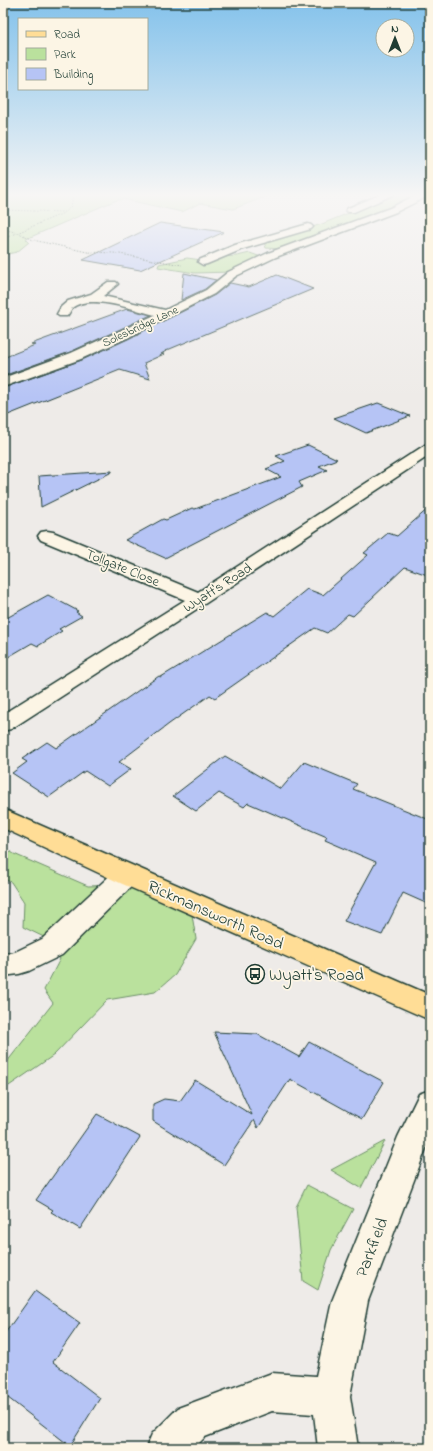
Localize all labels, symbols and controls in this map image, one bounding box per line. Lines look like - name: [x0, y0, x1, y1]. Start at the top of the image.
- legend: [18, 18, 148, 90]
- north arrow: [375, 18, 415, 58]
- text: N: [391, 21, 399, 37]
- text: Road: [54, 26, 80, 44]
- text: Park: [54, 46, 76, 64]
- text: Building: [53, 66, 93, 85]
- street label: Solesbridge Lane: [99, 301, 182, 353]
- street label: Tollgate Close: [82, 544, 163, 594]
- street label: Wyatt's Road: [179, 558, 257, 619]
- street label: Rickmansworth Road: [143, 874, 288, 957]
- bus stop icon: Wyatt's Road: [244, 963, 266, 985]
- place label: Wyatt's Road: [269, 963, 364, 989]
- street label: Parkfield: [350, 1214, 395, 1281]

